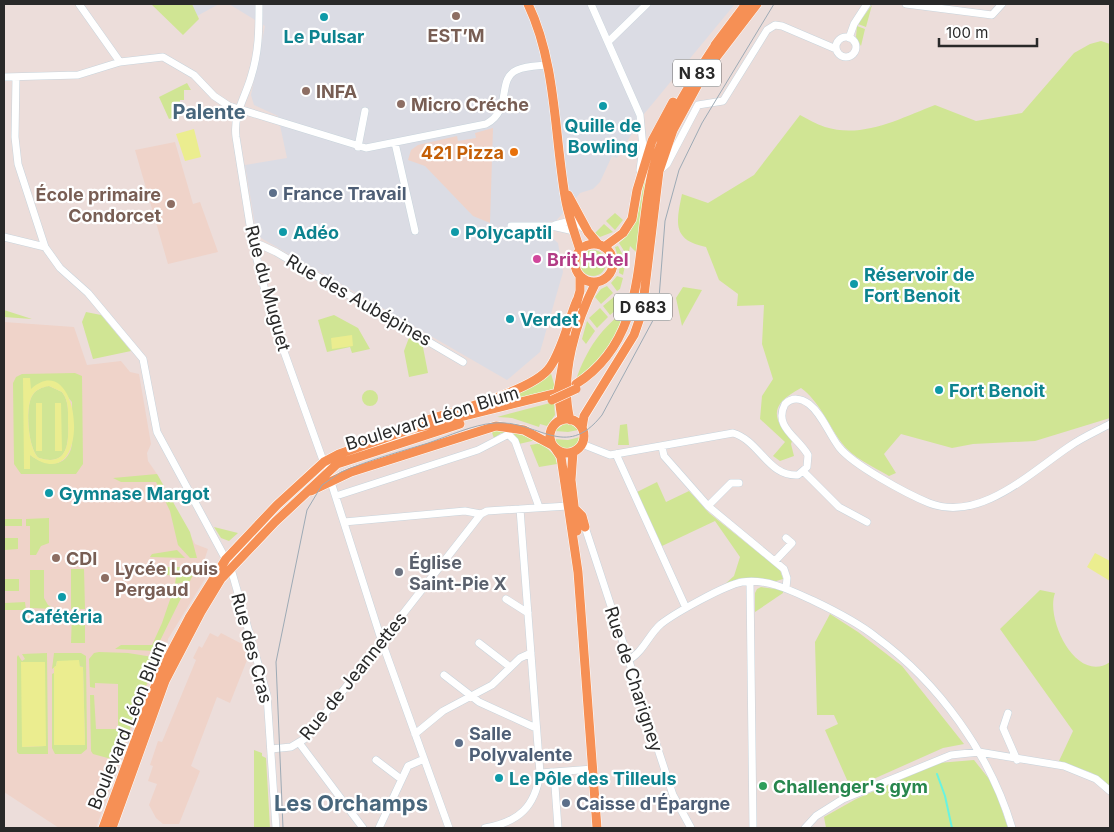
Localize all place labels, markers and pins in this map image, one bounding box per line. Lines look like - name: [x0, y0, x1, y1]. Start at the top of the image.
- marker: EST’M: [450, 10, 462, 22]
- marker: Le Pulsar: [318, 11, 330, 23]
- place label: EST’M: [427, 25, 485, 46]
- place label: Le Pulsar: [284, 26, 364, 47]
- place label: INFA: [316, 81, 357, 102]
- marker: INFA: [300, 85, 312, 97]
- place label: Micro Créche: [411, 94, 529, 115]
- marker: Micro Créche: [395, 98, 407, 110]
- marker: Quille de Bowling: [597, 100, 609, 112]
- place label: Quille de Bowling: [565, 115, 642, 157]
- place label: 421 Pizza: [421, 142, 504, 163]
- marker: 421 Pizza: [508, 146, 520, 158]
- place label: France Travail: [283, 183, 407, 204]
- place label: École primaire Condorcet: [36, 184, 161, 226]
- marker: France Travail: [267, 187, 279, 199]
- marker: École primaire Condorcet: [165, 198, 177, 210]
- place label: Adéo: [293, 222, 339, 243]
- place label: Polycaptil: [465, 222, 552, 243]
- marker: Adéo: [277, 226, 289, 238]
- marker: Polycaptil: [449, 226, 461, 238]
- place label: Brit Hotel: [547, 249, 629, 270]
- marker: Brit Hotel: [531, 253, 543, 265]
- place label: Réservoir de Fort Benoit: [864, 264, 975, 306]
- marker: Réservoir de Fort Benoit: [848, 278, 860, 290]
- place label: Verdet: [520, 309, 579, 330]
- marker: Verdet: [504, 313, 516, 325]
- place label: Fort Benoit: [949, 380, 1045, 401]
- marker: Fort Benoit: [933, 384, 945, 396]
- place label: Gymnase Margot: [59, 483, 210, 504]
- marker: Gymnase Margot: [43, 487, 55, 499]
- place label: CDI: [66, 548, 97, 569]
- marker: CDI: [50, 552, 62, 564]
- place label: Église Saint-Pie X: [409, 552, 507, 594]
- place label: Lycée Louis Pergaud: [115, 558, 218, 600]
- marker: Église Saint-Pie X: [393, 566, 405, 578]
- marker: Lycée Louis Pergaud: [99, 572, 111, 584]
- marker: Cafétéria: [56, 591, 68, 603]
- place label: Cafétéria: [21, 606, 103, 627]
- place label: Salle Polyvalente: [469, 723, 573, 765]
- marker: Salle Polyvalente: [453, 737, 465, 749]
- place label: Le Pôle des Tilleuls: [509, 768, 677, 789]
- marker: Le Pôle des Tilleuls: [493, 772, 505, 784]
- place label: Challenger's gym: [773, 776, 928, 797]
- marker: Challenger's gym: [757, 780, 769, 792]
- place label: Caisse d'Épargne: [576, 793, 731, 814]
- marker: Caisse d'Épargne: [560, 797, 572, 809]

